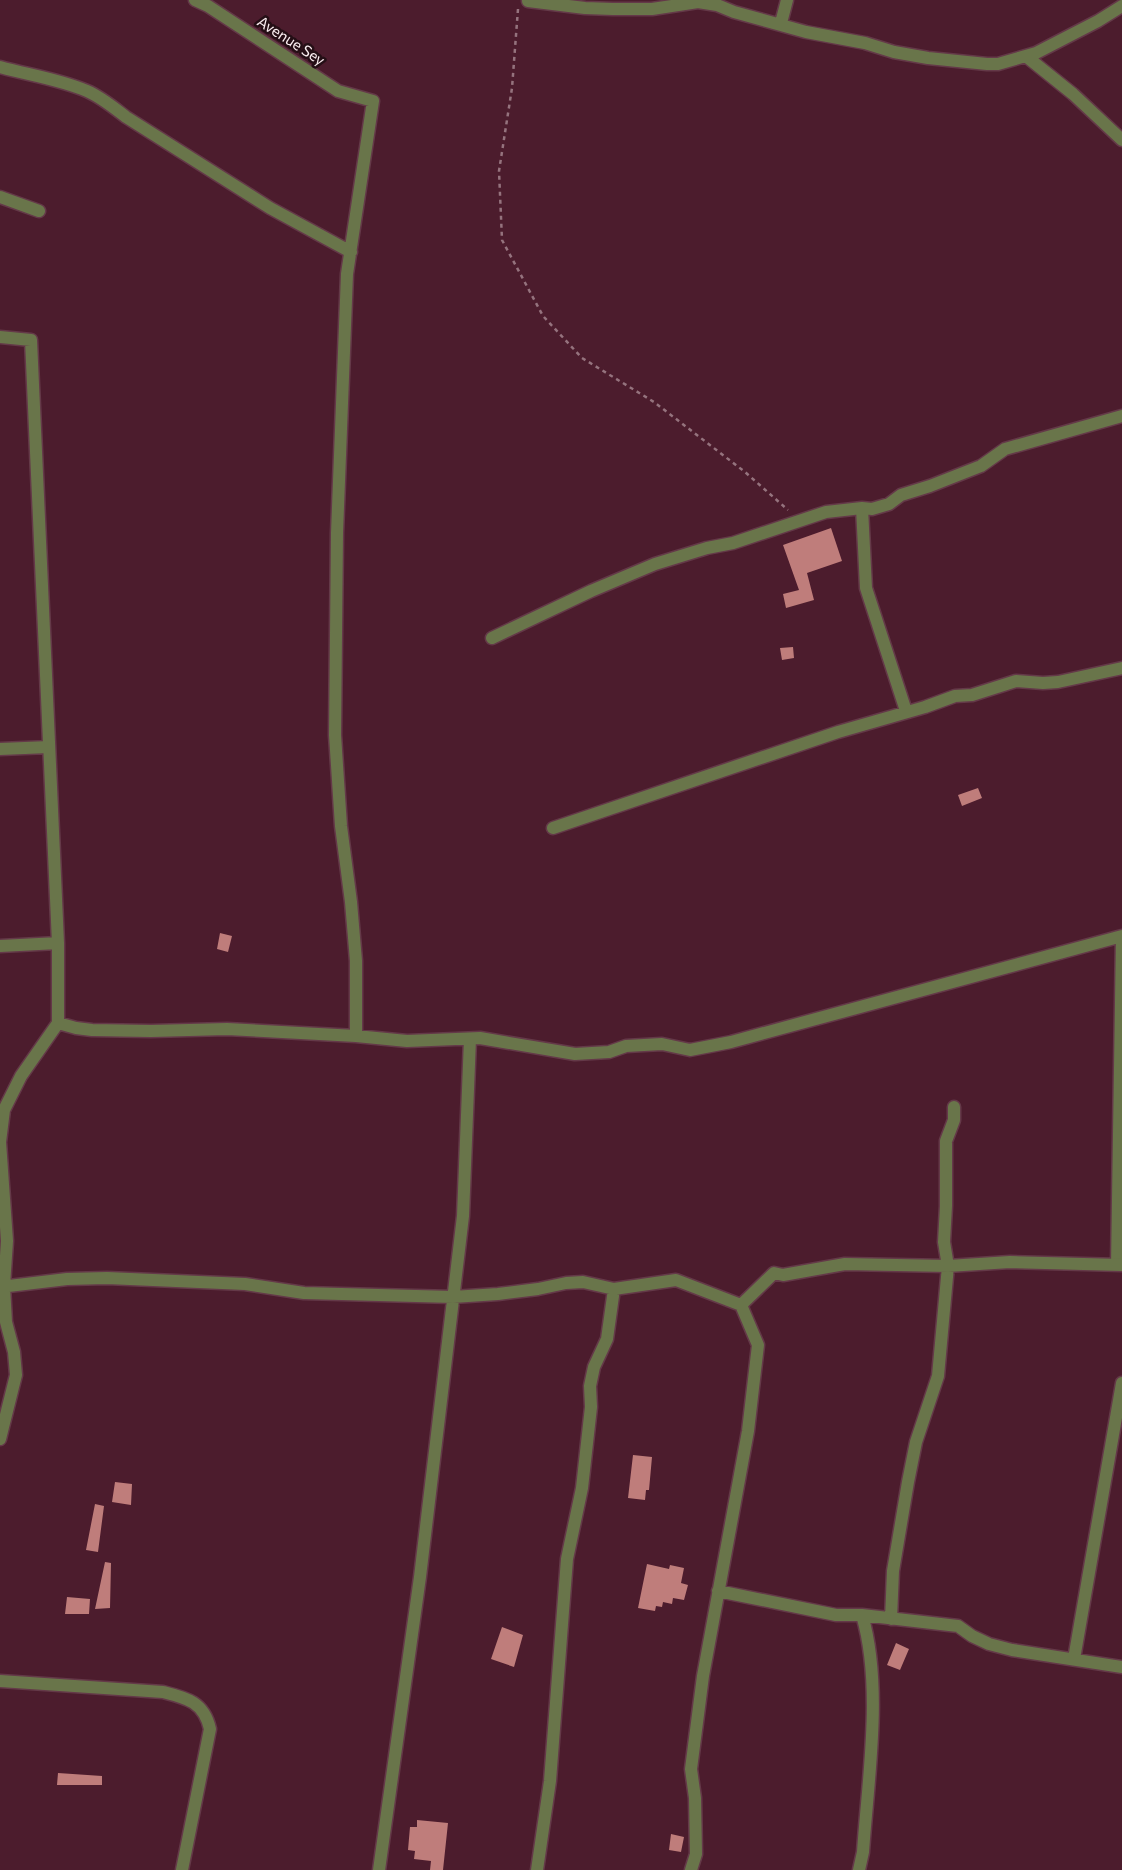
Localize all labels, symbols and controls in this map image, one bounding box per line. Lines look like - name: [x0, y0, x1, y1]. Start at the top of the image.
- street label: Avenue Sey: [254, 12, 329, 69]

